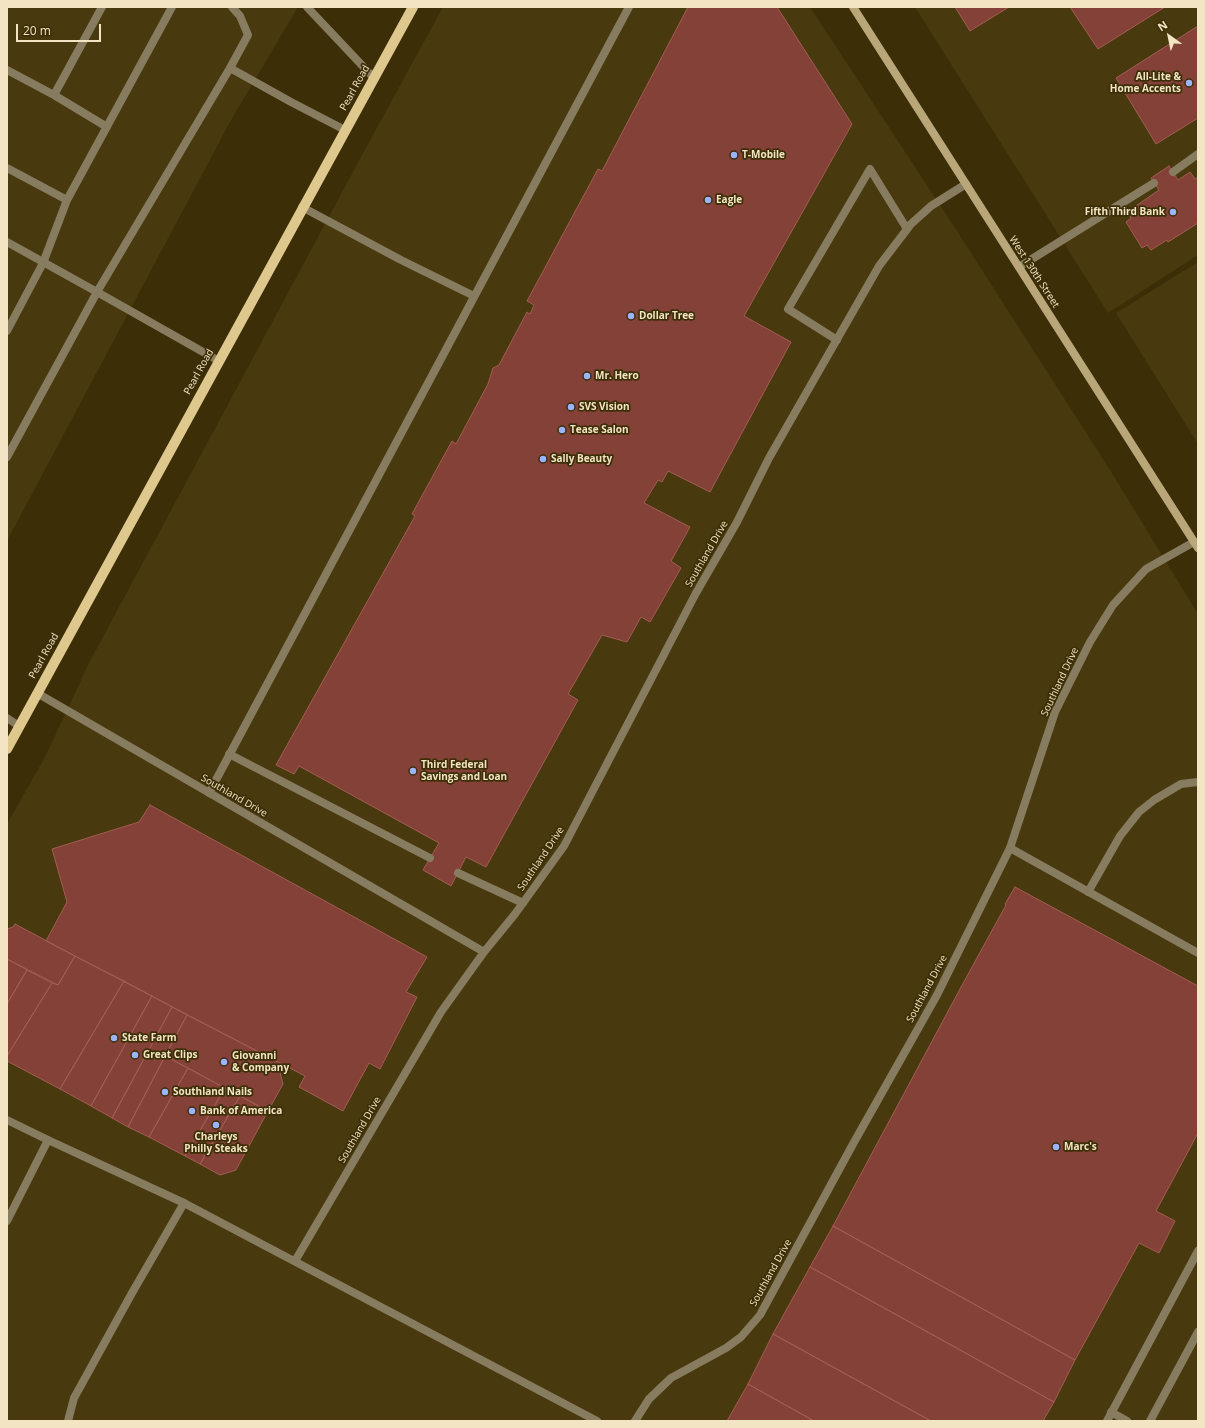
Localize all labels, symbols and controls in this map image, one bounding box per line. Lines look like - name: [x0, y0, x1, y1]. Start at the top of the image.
- scale bar: [18, 16, 103, 42]
- north arrow: [1149, 16, 1189, 56]
- text: N: [1154, 17, 1170, 34]
- text: 20 m: [23, 22, 51, 39]
- street label: Pearl Road: [338, 63, 372, 113]
- place label: All-Lite & Home Accents: [1110, 71, 1181, 94]
- marker: All-Lite & Home Accents: [1184, 78, 1194, 88]
- place label: T-Mobile: [742, 149, 785, 161]
- marker: T-Mobile: [729, 150, 739, 160]
- place label: Eagle: [716, 194, 742, 206]
- marker: Eagle: [703, 195, 713, 205]
- place label: Fifth Third Bank: [1085, 206, 1165, 218]
- marker: Fifth Third Bank: [1168, 207, 1178, 217]
- street label: West 130th Street: [1006, 234, 1062, 310]
- place label: Dollar Tree: [639, 310, 694, 322]
- marker: Dollar Tree: [626, 311, 636, 321]
- street label: Pearl Road: [182, 347, 216, 397]
- place label: Mr. Hero: [595, 370, 639, 382]
- marker: Mr. Hero: [582, 371, 592, 381]
- place label: SVS Vision: [579, 401, 629, 413]
- marker: SVS Vision: [566, 402, 576, 412]
- place label: Tease Salon: [570, 424, 629, 436]
- marker: Tease Salon: [557, 425, 567, 435]
- place label: Sally Beauty: [551, 453, 612, 465]
- marker: Sally Beauty: [538, 454, 548, 464]
- street label: Southland Drive: [683, 519, 731, 589]
- street label: Pearl Road: [27, 631, 61, 681]
- street label: Southland Drive: [1039, 646, 1081, 718]
- place label: Third Federal Savings and Loan: [421, 759, 507, 782]
- marker: Third Federal Savings and Loan: [408, 766, 418, 776]
- street label: Southland Drive: [199, 772, 269, 820]
- street label: Southland Drive: [515, 825, 567, 893]
- street label: Southland Drive: [904, 953, 950, 1025]
- place label: State Farm: [122, 1032, 177, 1044]
- marker: State Farm: [109, 1033, 119, 1043]
- place label: Great Clips: [143, 1049, 197, 1061]
- marker: Great Clips: [130, 1050, 140, 1060]
- place label: Giovanni & Company: [232, 1050, 289, 1074]
- marker: Giovanni & Company: [219, 1057, 229, 1067]
- place label: Southland Nails: [173, 1086, 252, 1098]
- marker: Southland Nails: [160, 1087, 170, 1097]
- street label: Southland Drive: [336, 1095, 384, 1165]
- place label: Bank of America: [200, 1105, 282, 1117]
- marker: Bank of America: [187, 1106, 197, 1116]
- marker: Charleys Philly Steaks: [211, 1120, 221, 1130]
- place label: Charleys Philly Steaks: [184, 1131, 248, 1154]
- place label: Marc's: [1064, 1141, 1097, 1153]
- marker: Marc's: [1051, 1142, 1061, 1152]
- street label: Southland Drive: [748, 1237, 794, 1309]

